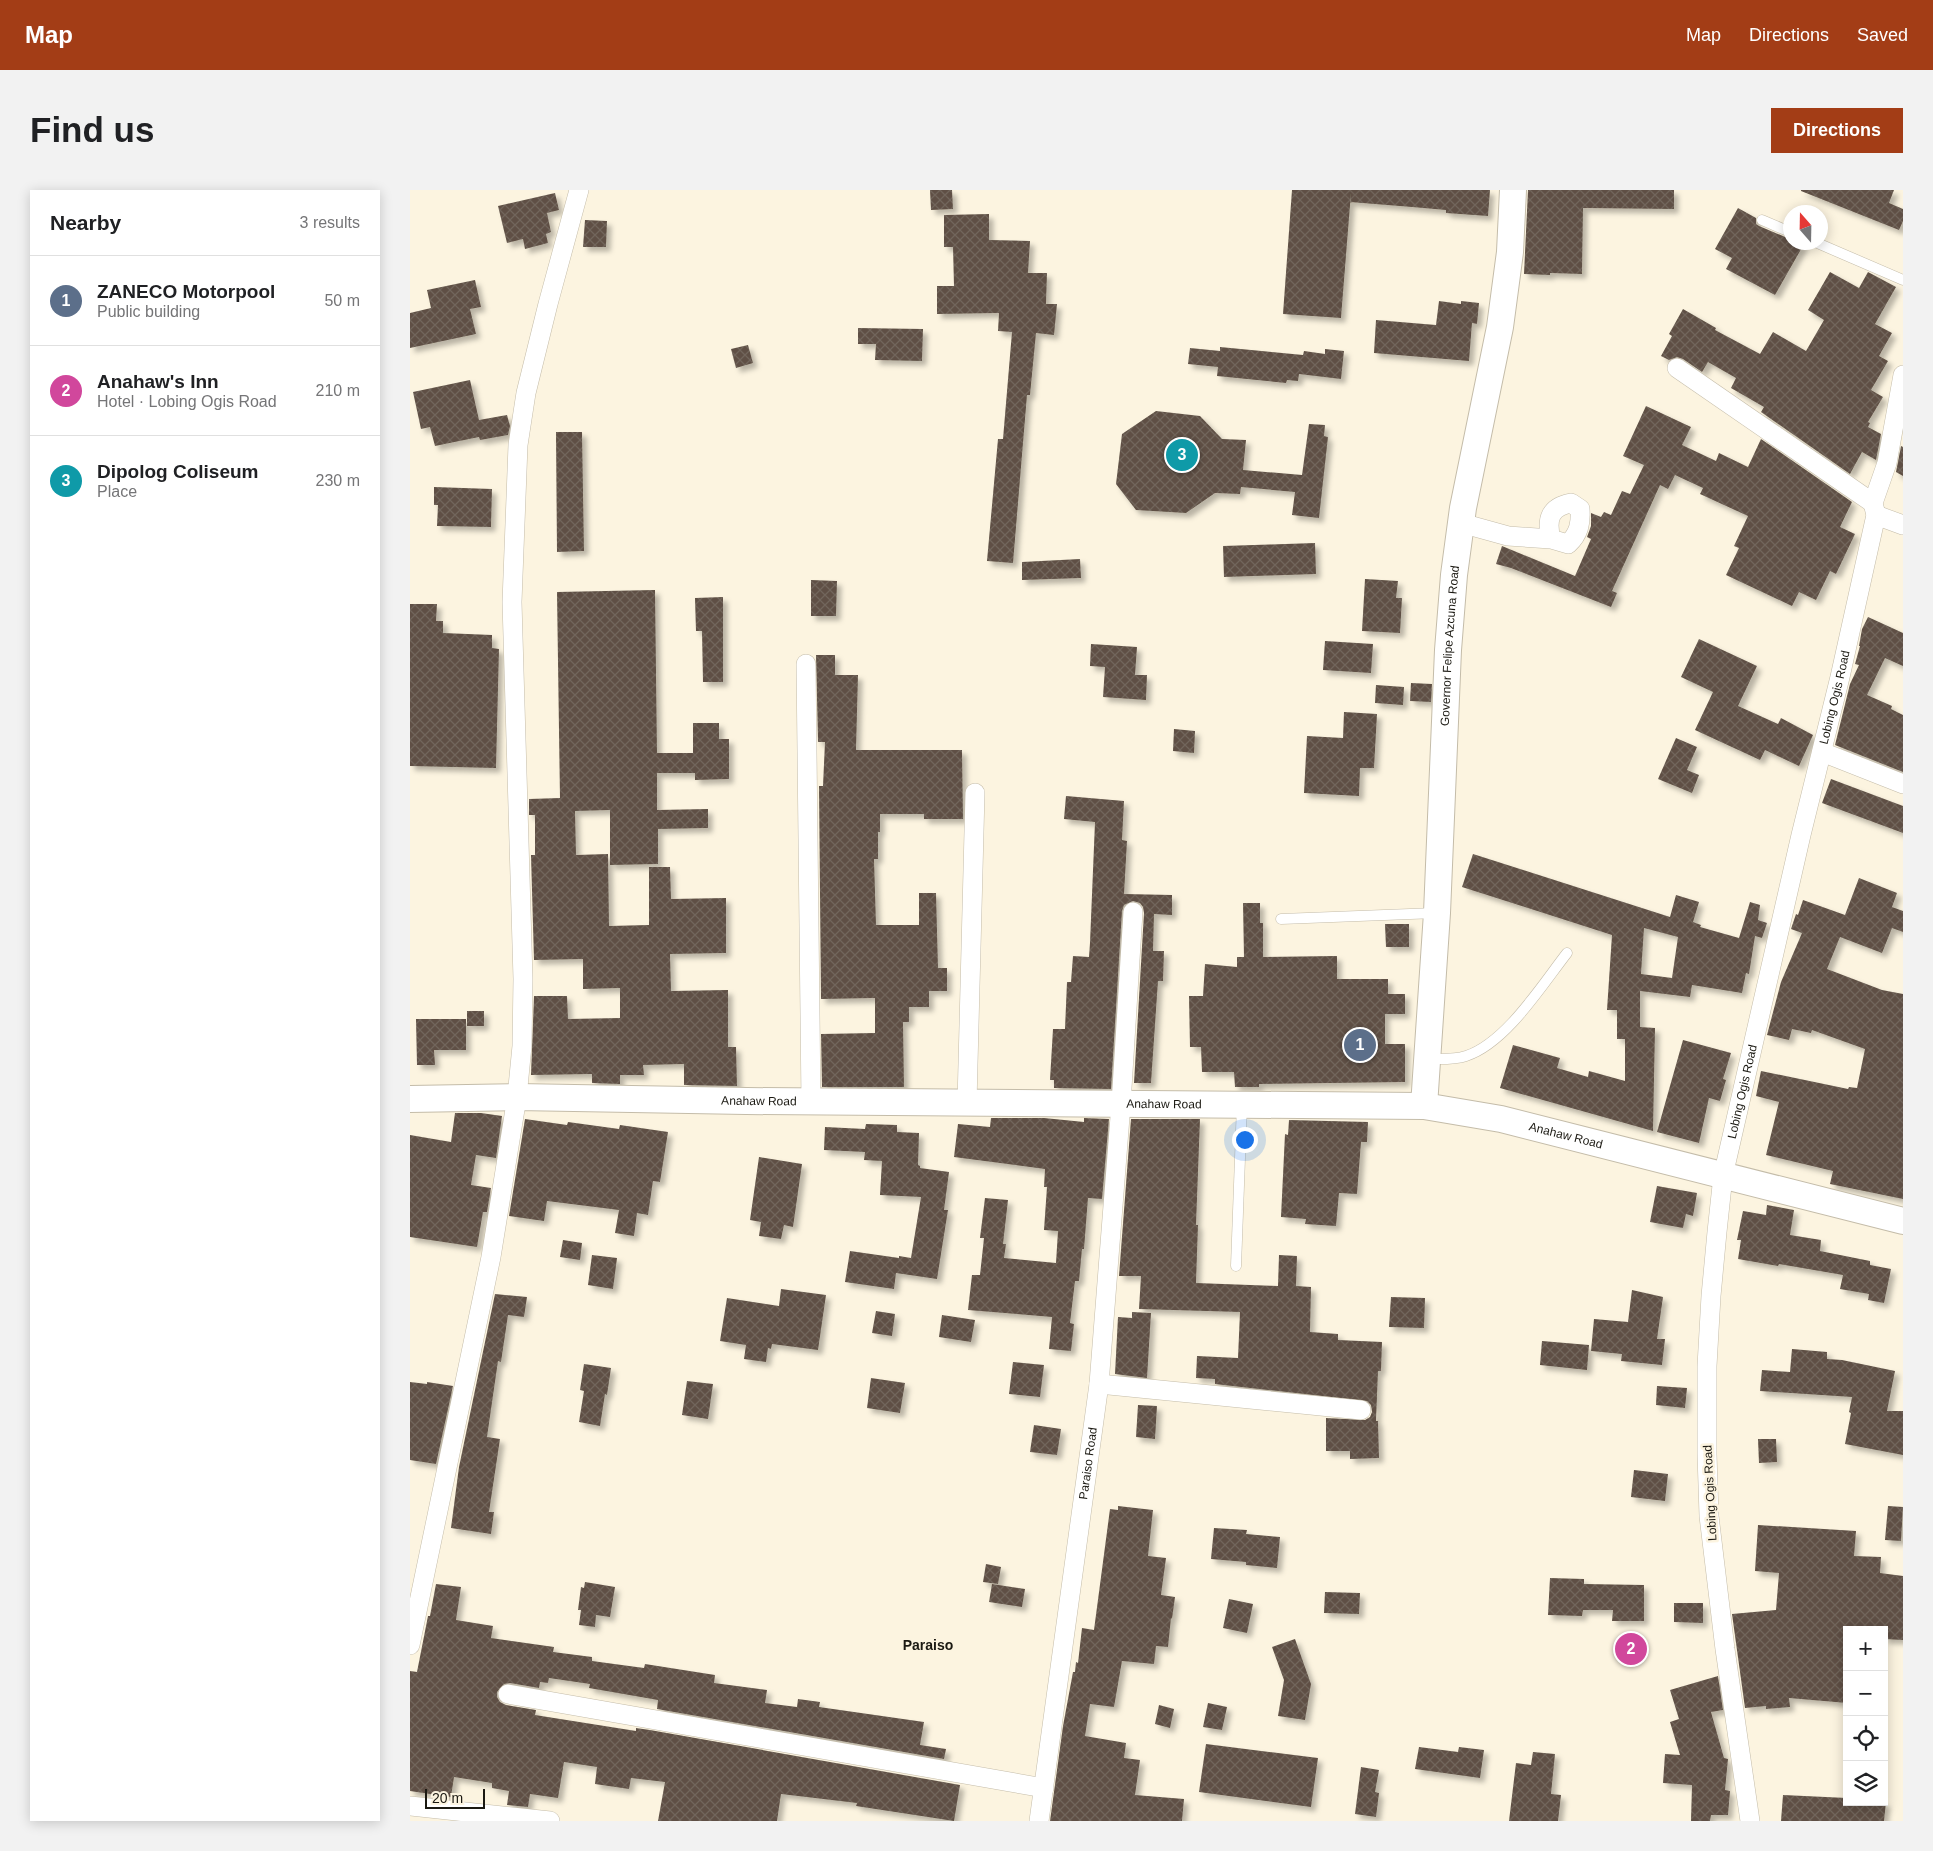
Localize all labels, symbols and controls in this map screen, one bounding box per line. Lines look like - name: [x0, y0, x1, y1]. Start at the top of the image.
- text: Map: [25, 21, 73, 48]
- text: Map: [1686, 25, 1721, 45]
- text: Directions: [1749, 25, 1829, 45]
- text: Saved: [1857, 25, 1908, 45]
- button: Directions: [1771, 108, 1903, 153]
- text: Find us: [30, 110, 154, 149]
- north arrow: [1783, 205, 1828, 250]
- text: Nearby: [50, 211, 121, 234]
- text: 3 results: [300, 214, 360, 231]
- text: ZANECO Motorpool: [97, 281, 275, 302]
- text: 1: [62, 292, 70, 309]
- text: 50 m: [324, 292, 360, 309]
- text: Public building: [97, 303, 200, 320]
- text: Anahaw's Inn: [97, 371, 219, 392]
- text: 2: [62, 382, 70, 399]
- text: 210 m: [316, 382, 360, 399]
- text: Hotel · Lobing Ogis Road: [97, 393, 277, 410]
- pin: 3: [1166, 436, 1198, 474]
- text: Dipolog Coliseum: [97, 461, 259, 482]
- text: 3: [62, 472, 70, 489]
- text: 230 m: [316, 472, 360, 489]
- text: Place: [97, 483, 137, 500]
- street label: Governor Felipe Azcuna Road: [1438, 565, 1462, 726]
- street label: Lobing Ogis Road: [1817, 649, 1853, 746]
- pin: 1: [1344, 1026, 1376, 1064]
- street label: Lobing Ogis Road: [1725, 1043, 1760, 1140]
- street label: Anahaw Road: [721, 1094, 797, 1108]
- street label: Anahaw Road: [1126, 1097, 1202, 1111]
- street label: Anahaw Road: [1527, 1119, 1604, 1152]
- your location: [1232, 1127, 1258, 1153]
- street label: Paraiso Road: [1076, 1426, 1100, 1500]
- street label: Lobing Ogis Road: [1700, 1445, 1720, 1541]
- map controls: [1843, 1626, 1888, 1806]
- button: +: [1843, 1626, 1888, 1671]
- pin: 2: [1615, 1630, 1647, 1668]
- district label: Paraiso: [903, 1637, 953, 1653]
- button: −: [1843, 1671, 1888, 1716]
- button: locate: [1843, 1716, 1888, 1761]
- button: layers: [1843, 1761, 1888, 1806]
- scale bar: [425, 1786, 485, 1809]
- text: 20 m: [432, 1790, 463, 1806]

